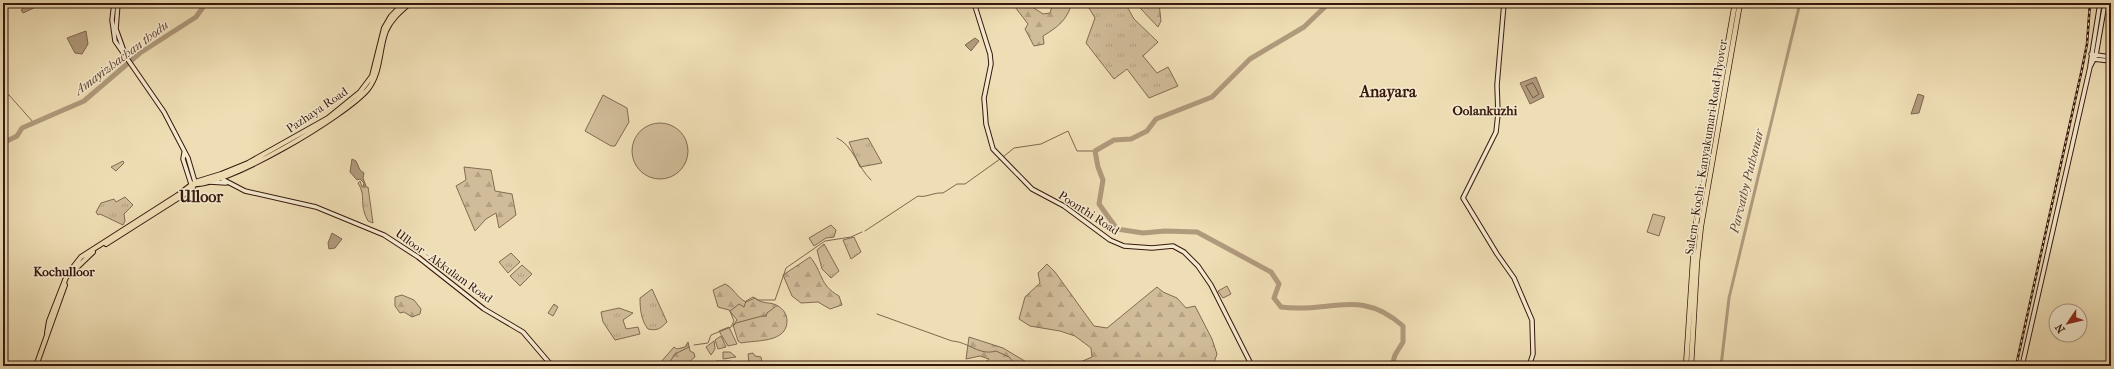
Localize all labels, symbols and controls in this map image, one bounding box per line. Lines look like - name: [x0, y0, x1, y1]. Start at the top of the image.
- water label: Amayizhachan thodu: [70, 17, 171, 99]
- street label: Salem - Kochi - Kanyakumari Road Flyover: [1682, 37, 1730, 256]
- district label: Anayara: [1359, 82, 1417, 102]
- street label: Pazhaya Road: [284, 84, 351, 136]
- district label: Oolankuzhi: [1453, 103, 1518, 118]
- water label: Parvathy Puthanar: [1726, 126, 1767, 236]
- district label: Ulloor: [178, 187, 224, 206]
- street label: Poonthi Road: [1056, 188, 1122, 238]
- street label: Ulloor - Akkulam Road: [393, 226, 496, 306]
- district label: Kochulloor: [33, 264, 95, 279]
- north arrow: [2048, 303, 2088, 343]
- text: N: [2052, 321, 2068, 336]

